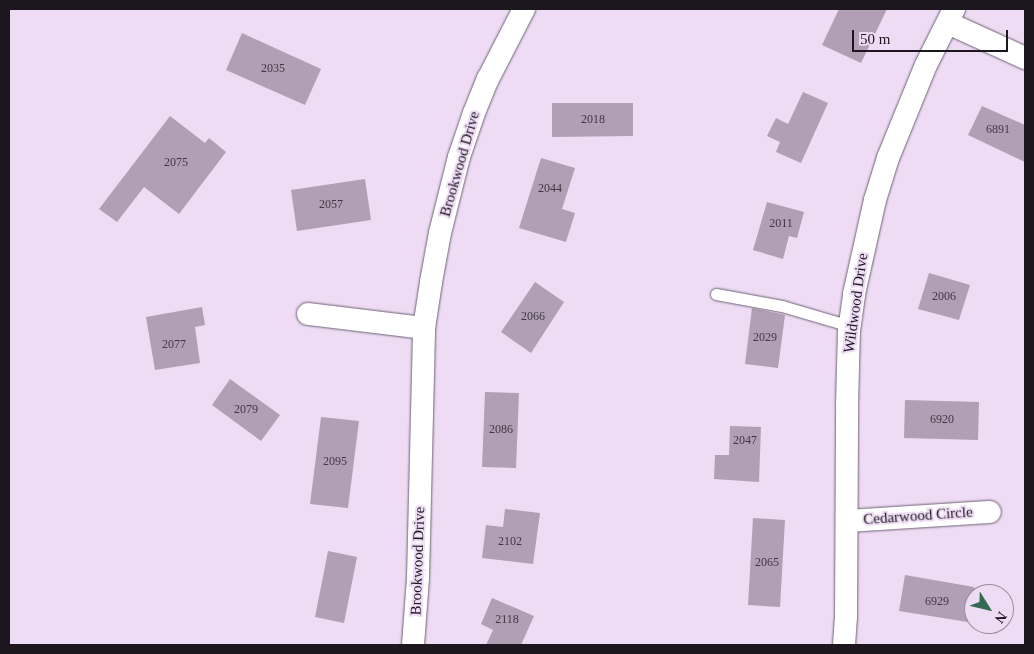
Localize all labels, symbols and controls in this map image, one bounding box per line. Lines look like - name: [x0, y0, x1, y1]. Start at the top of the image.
- scale bar: [854, 20, 1010, 52]
- text: 50 m: [860, 31, 890, 47]
- house number: 2035: [261, 62, 285, 76]
- street label: Brookwood Drive: [436, 109, 484, 219]
- house number: 2018: [581, 113, 605, 127]
- house number: 6891: [986, 123, 1010, 137]
- house number: 2075: [164, 156, 188, 170]
- house number: 2044: [538, 182, 562, 196]
- house number: 2057: [319, 198, 343, 212]
- house number: 2011: [769, 217, 793, 231]
- street label: Wildwood Drive: [840, 252, 872, 354]
- house number: 2006: [932, 290, 956, 304]
- house number: 2066: [521, 310, 545, 324]
- house number: 2029: [753, 331, 777, 345]
- house number: 2077: [162, 338, 186, 352]
- house number: 2079: [234, 403, 258, 417]
- house number: 6920: [930, 413, 954, 427]
- house number: 2086: [489, 423, 513, 437]
- house number: 2047: [733, 434, 757, 448]
- house number: 2095: [323, 455, 347, 469]
- street label: Cedarwood Circle: [863, 503, 973, 529]
- street label: Brookwood Drive: [407, 506, 429, 616]
- house number: 2102: [498, 535, 522, 549]
- house number: 2065: [755, 556, 779, 570]
- north arrow: [964, 584, 1014, 634]
- house number: 6929: [925, 595, 949, 609]
- text: N: [992, 609, 1010, 626]
- house number: 2118: [495, 613, 519, 627]

